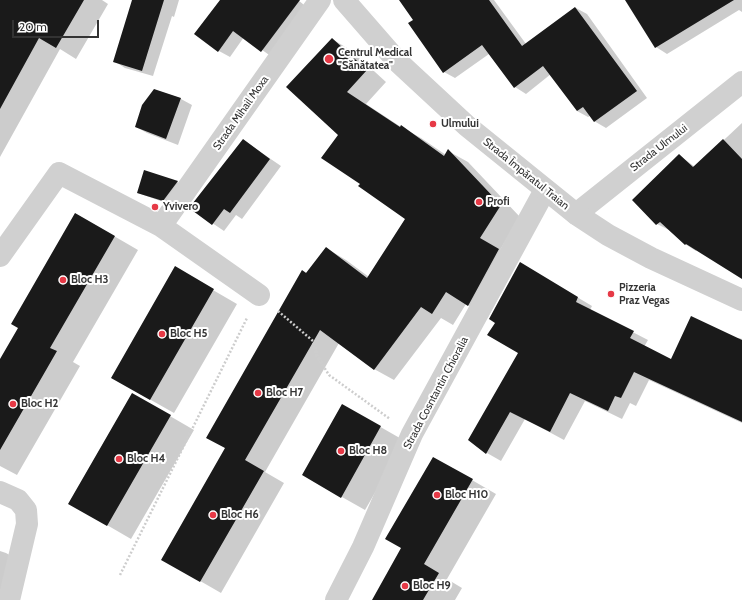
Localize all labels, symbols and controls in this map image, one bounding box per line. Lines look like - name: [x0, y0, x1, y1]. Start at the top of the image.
- scale bar: [14, 12, 101, 38]
- text: 20 m: [19, 19, 47, 34]
- place label: Centrul Medical "Sănătatea": [338, 46, 412, 72]
- marker: Centrul Medical "Sănătatea": [323, 53, 335, 65]
- street label: Strada Mihail Moxa: [211, 73, 271, 153]
- place label: Ulmului: [441, 117, 479, 131]
- marker: Ulmului: [428, 119, 438, 129]
- street label: Strada Ulmului: [628, 122, 690, 174]
- street label: Strada Împăratul Traian: [480, 135, 572, 213]
- place label: Profi: [487, 195, 510, 209]
- marker: Profi: [474, 197, 484, 207]
- place label: Yvivero: [163, 200, 198, 214]
- marker: Yvivero: [150, 202, 160, 212]
- place label: Bloc H3: [71, 273, 108, 287]
- marker: Bloc H3: [58, 275, 68, 285]
- place label: Pizzeria Praz Vegas: [619, 281, 670, 307]
- marker: Pizzeria Praz Vegas: [606, 289, 616, 299]
- place label: Bloc H5: [170, 327, 207, 341]
- marker: Bloc H5: [157, 329, 167, 339]
- street label: Strada Cosntantin Chioralia: [401, 334, 471, 452]
- place label: Bloc H7: [266, 386, 303, 400]
- marker: Bloc H7: [253, 388, 263, 398]
- place label: Bloc H2: [21, 397, 58, 411]
- marker: Bloc H2: [8, 399, 18, 409]
- place label: Bloc H8: [349, 444, 387, 458]
- marker: Bloc H8: [336, 446, 346, 456]
- place label: Bloc H4: [127, 452, 165, 466]
- marker: Bloc H4: [114, 454, 124, 464]
- place label: Bloc H10: [445, 488, 488, 502]
- marker: Bloc H10: [432, 490, 442, 500]
- place label: Bloc H6: [221, 508, 259, 522]
- marker: Bloc H6: [208, 510, 218, 520]
- place label: Bloc H9: [413, 579, 451, 593]
- marker: Bloc H9: [400, 581, 410, 591]

